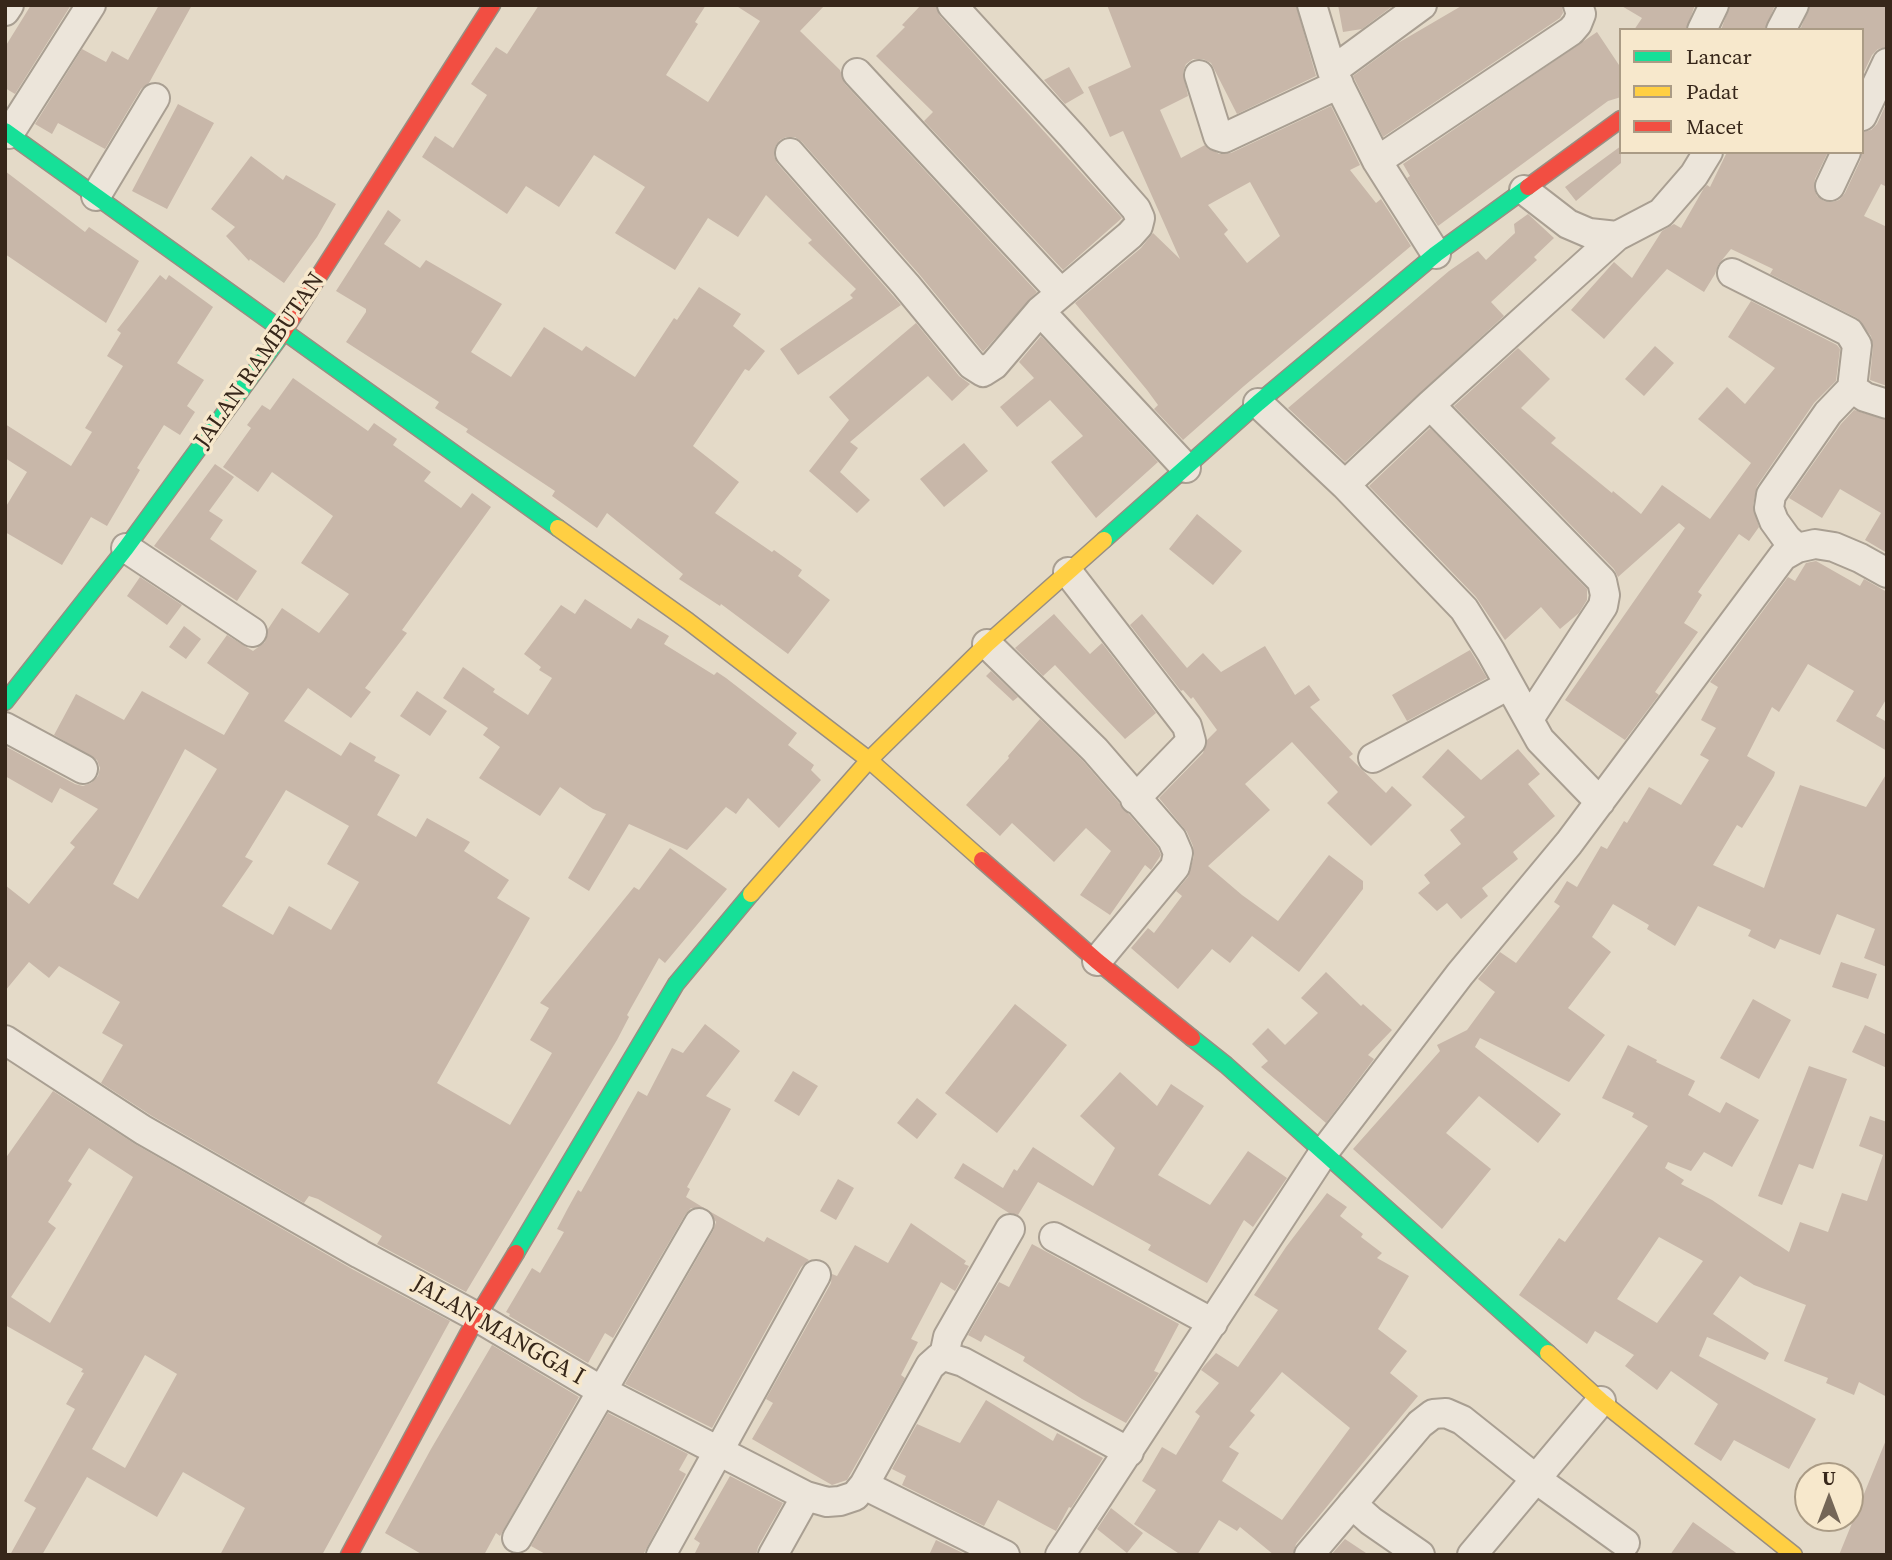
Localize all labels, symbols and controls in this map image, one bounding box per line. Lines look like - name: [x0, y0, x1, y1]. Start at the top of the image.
- legend: [1619, 28, 1864, 154]
- text: Lancar: [1686, 42, 1752, 71]
- text: Padat: [1686, 77, 1738, 106]
- text: Macet: [1686, 112, 1743, 141]
- street label: JALAN RAMBUTAN: [189, 268, 331, 454]
- street label: JALAN MANGGA I: [407, 1270, 589, 1392]
- north arrow: [1794, 1462, 1864, 1532]
- text: U: [1822, 1465, 1836, 1491]

